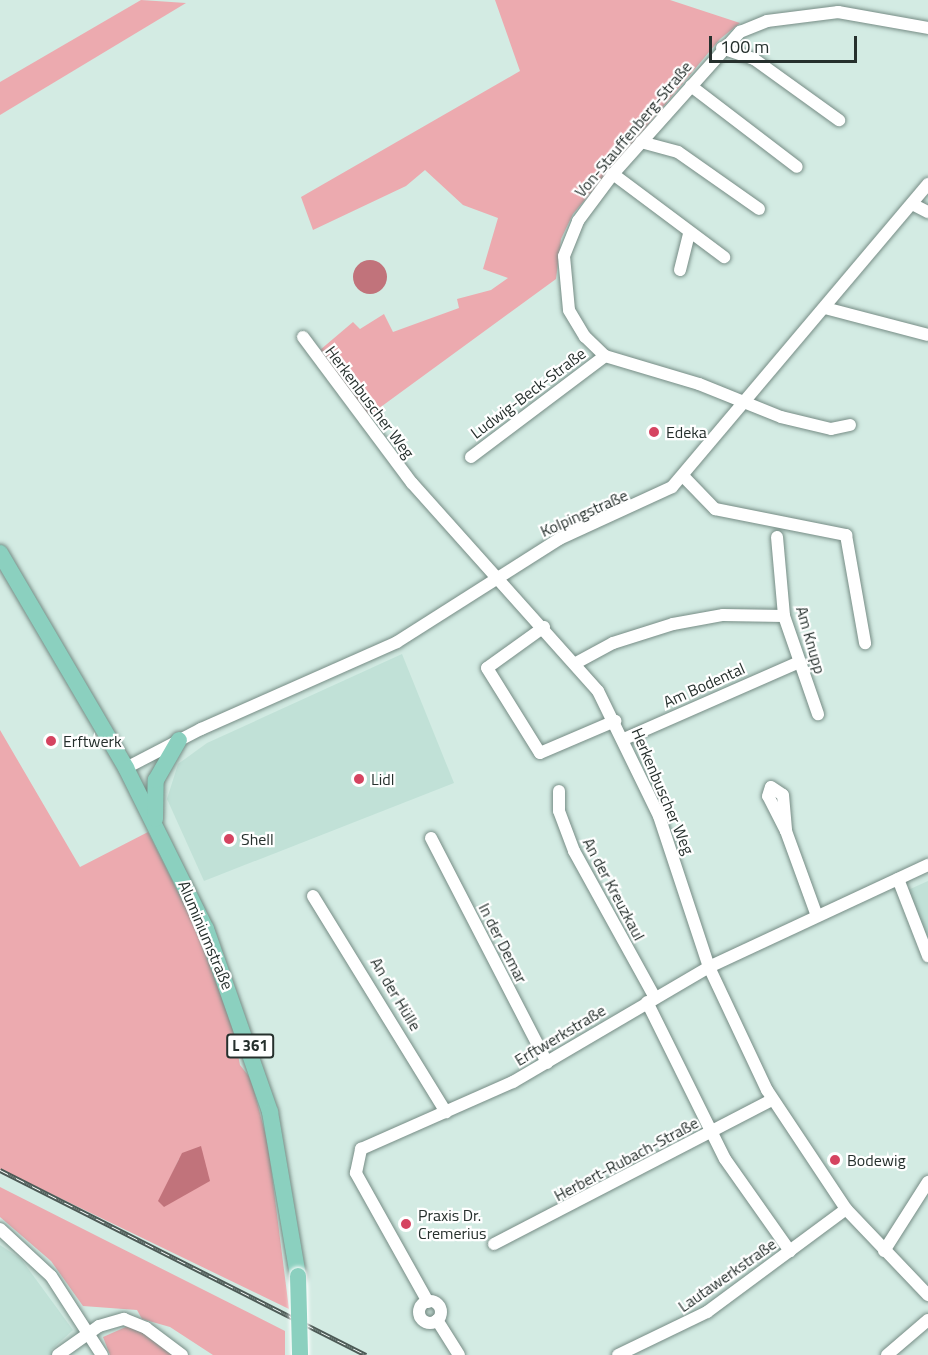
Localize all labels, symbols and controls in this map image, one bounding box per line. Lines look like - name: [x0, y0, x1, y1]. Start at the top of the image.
- scale bar: [712, 24, 860, 62]
- text: 100 m: [720, 33, 769, 60]
- street label: Von-Stauffenberg-Straße: [570, 57, 696, 201]
- street label: Herkenbuscher Weg: [322, 342, 418, 462]
- street label: Ludwig-Beck-Straße: [467, 344, 589, 442]
- place label: Edeka: [666, 422, 707, 442]
- marker: Edeka: [647, 425, 661, 439]
- street label: Kolpingstraße: [537, 485, 631, 541]
- street label: Am Knupp: [792, 604, 830, 676]
- street label: Am Bodental: [660, 659, 748, 711]
- street label: Herkenbuscher Weg: [628, 725, 698, 857]
- place label: Erftwerk: [63, 731, 122, 751]
- marker: Erftwerk: [44, 734, 58, 748]
- place label: Lidl: [371, 769, 394, 789]
- marker: Lidl: [352, 772, 366, 786]
- place label: Shell: [241, 829, 274, 849]
- marker: Shell: [222, 832, 236, 846]
- street label: An der Kreuzkaul: [579, 834, 649, 944]
- street label: Aluminiumstraße: [174, 878, 238, 992]
- street label: In der Demar: [475, 900, 531, 986]
- street label: An der Hülle: [367, 954, 425, 1034]
- street label: Erftwerkstraße: [511, 1000, 609, 1070]
- road number: L 361: [226, 1034, 274, 1058]
- street label: Herbert-Rubach-Straße: [551, 1113, 701, 1205]
- place label: Bodewig: [847, 1150, 906, 1170]
- marker: Bodewig: [828, 1153, 842, 1167]
- place label: Praxis Dr. Cremerius: [418, 1205, 487, 1243]
- marker: Praxis Dr. Cremerius: [399, 1217, 413, 1231]
- street label: Lautawerkstraße: [674, 1234, 780, 1316]

